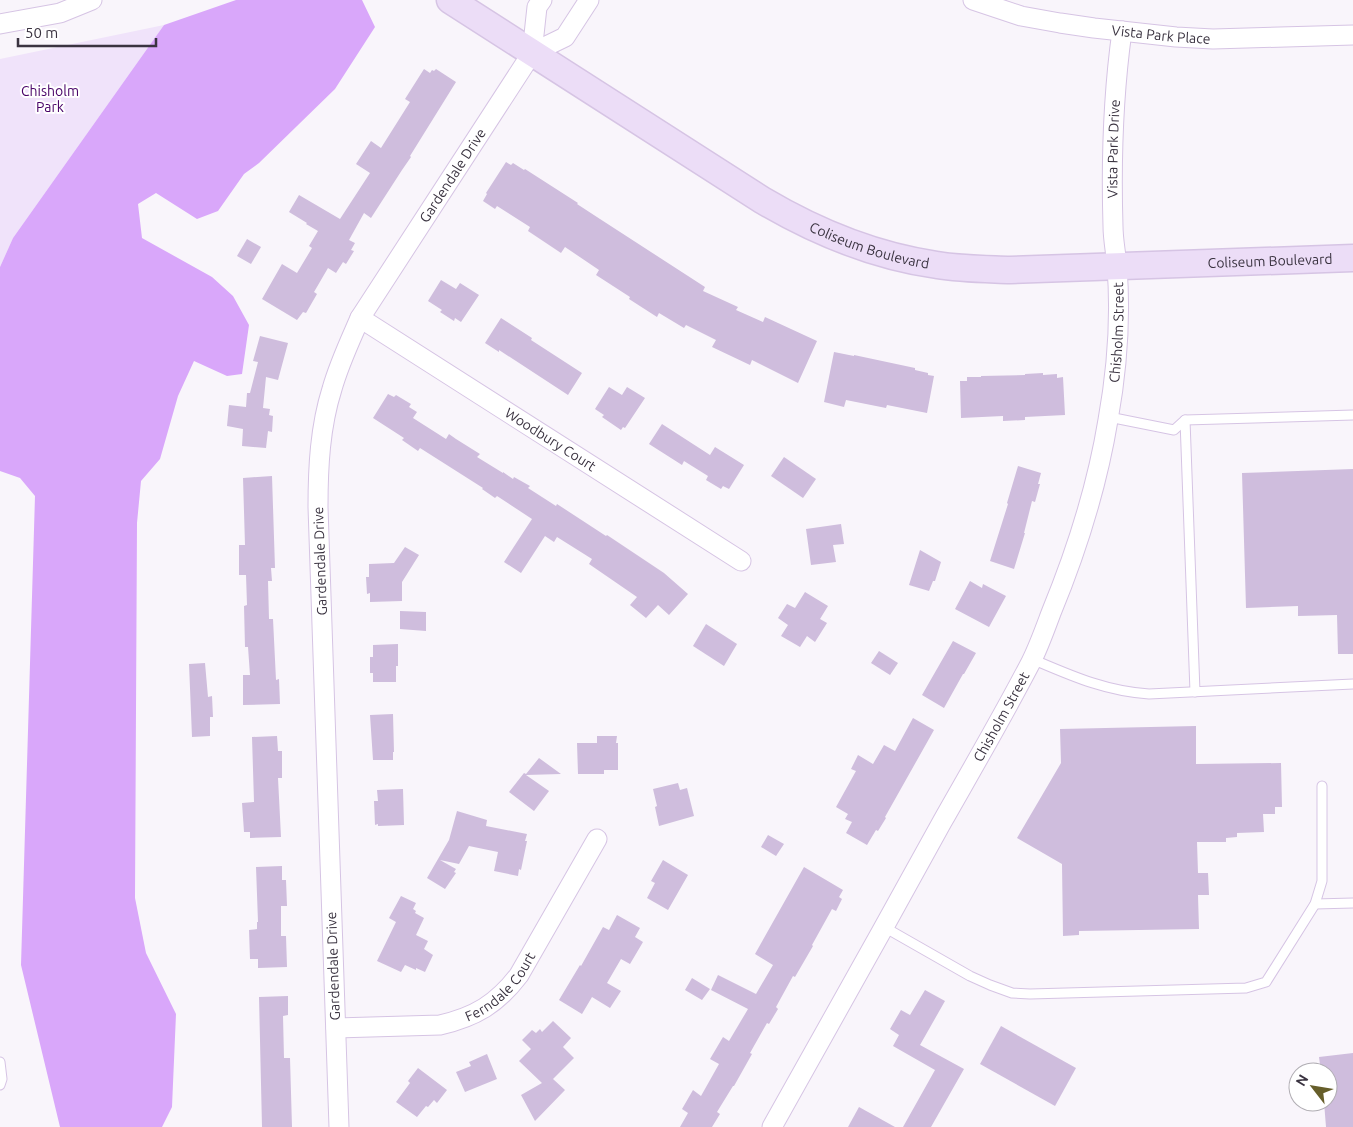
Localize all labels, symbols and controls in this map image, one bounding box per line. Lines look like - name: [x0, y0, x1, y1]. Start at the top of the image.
- scale bar: [18, 15, 155, 47]
- street label: Vista Park Place: [1111, 22, 1211, 47]
- text: 50 m: [25, 24, 58, 41]
- park label: Chisholm Park: [21, 83, 79, 115]
- street label: Vista Park Drive: [1104, 99, 1123, 198]
- street label: Gardendale Drive: [416, 125, 489, 225]
- street label: Coliseum Boulevard: [807, 219, 930, 272]
- street label: Coliseum Boulevard: [1207, 251, 1333, 271]
- street label: Chisholm Street: [1106, 281, 1127, 383]
- street label: Woodbury Court: [502, 405, 599, 475]
- street label: Gardendale Drive: [310, 506, 330, 616]
- street label: Chisholm Street: [970, 669, 1033, 765]
- street label: Gardendale Drive: [323, 911, 343, 1021]
- street label: Ferndale Court: [463, 949, 539, 1025]
- north arrow: [1288, 1062, 1338, 1112]
- text: N: [1292, 1072, 1311, 1089]

